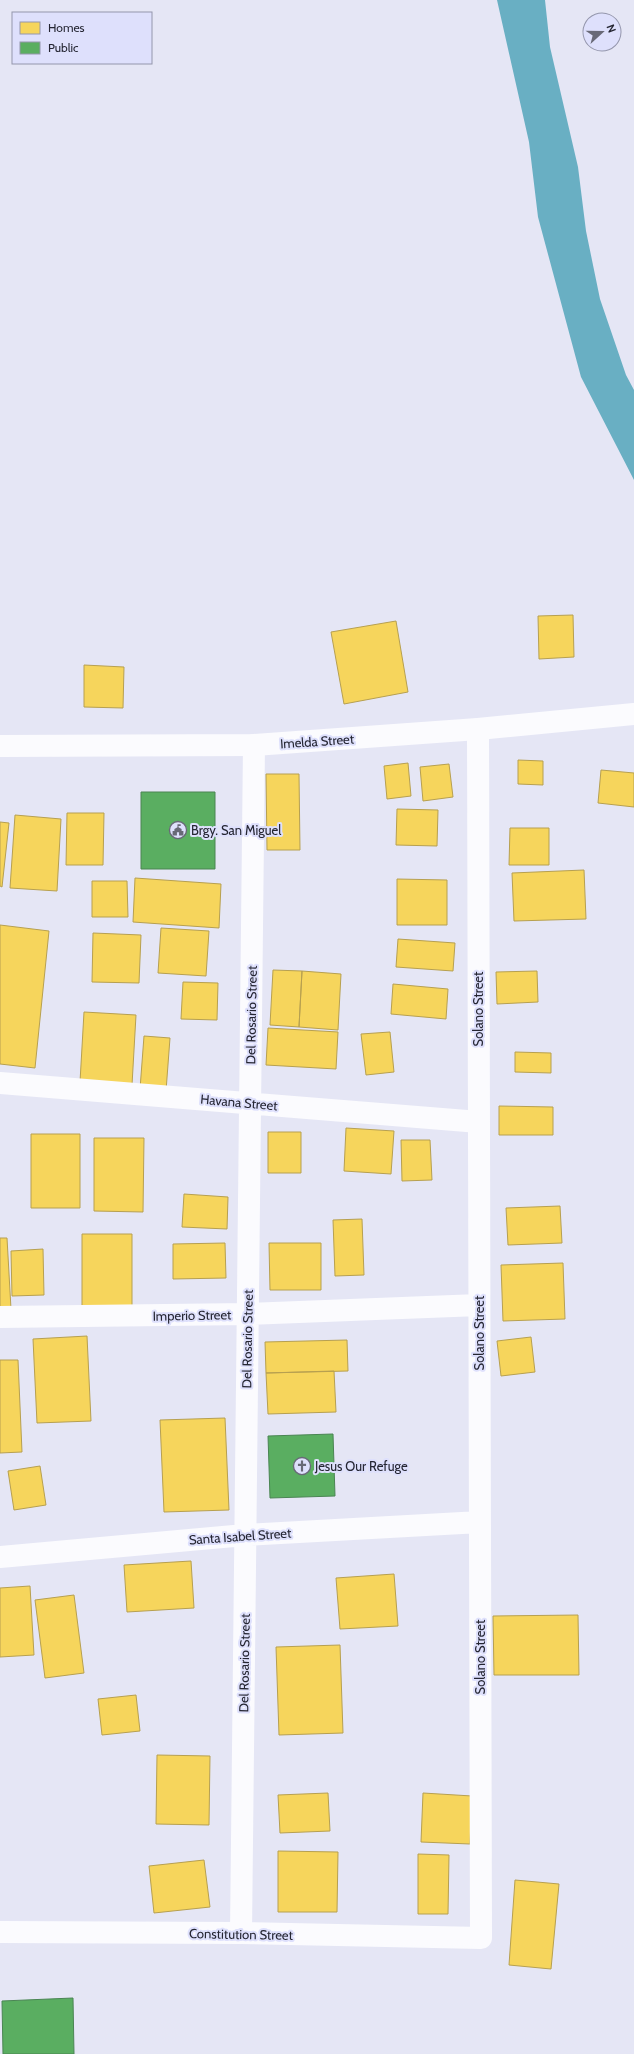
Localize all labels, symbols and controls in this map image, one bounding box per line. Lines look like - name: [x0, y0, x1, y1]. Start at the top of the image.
- legend: [12, 12, 152, 64]
- north arrow: [582, 12, 622, 52]
- text: Homes: [48, 20, 85, 35]
- text: N: [603, 22, 619, 35]
- text: Public: [48, 40, 79, 55]
- street label: Imelda Street: [280, 730, 355, 752]
- public building icon: Brgy. San Miguel: [168, 820, 188, 840]
- place label: Brgy. San Miguel: [191, 822, 281, 838]
- street label: Del Rosario Street: [242, 965, 260, 1065]
- street label: Solano Street: [470, 971, 486, 1046]
- street label: Havana Street: [200, 1091, 279, 1113]
- street label: Del Rosario Street: [238, 1289, 256, 1389]
- street label: Solano Street: [471, 1295, 487, 1370]
- street label: Imperio Street: [152, 1306, 232, 1324]
- church icon: Jesus Our Refuge: [292, 1456, 312, 1476]
- place label: Jesus Our Refuge: [314, 1458, 408, 1474]
- street label: Santa Isabel Street: [188, 1524, 292, 1548]
- street label: Del Rosario Street: [235, 1613, 253, 1713]
- street label: Solano Street: [472, 1619, 488, 1694]
- street label: Constitution Street: [189, 1925, 294, 1943]

